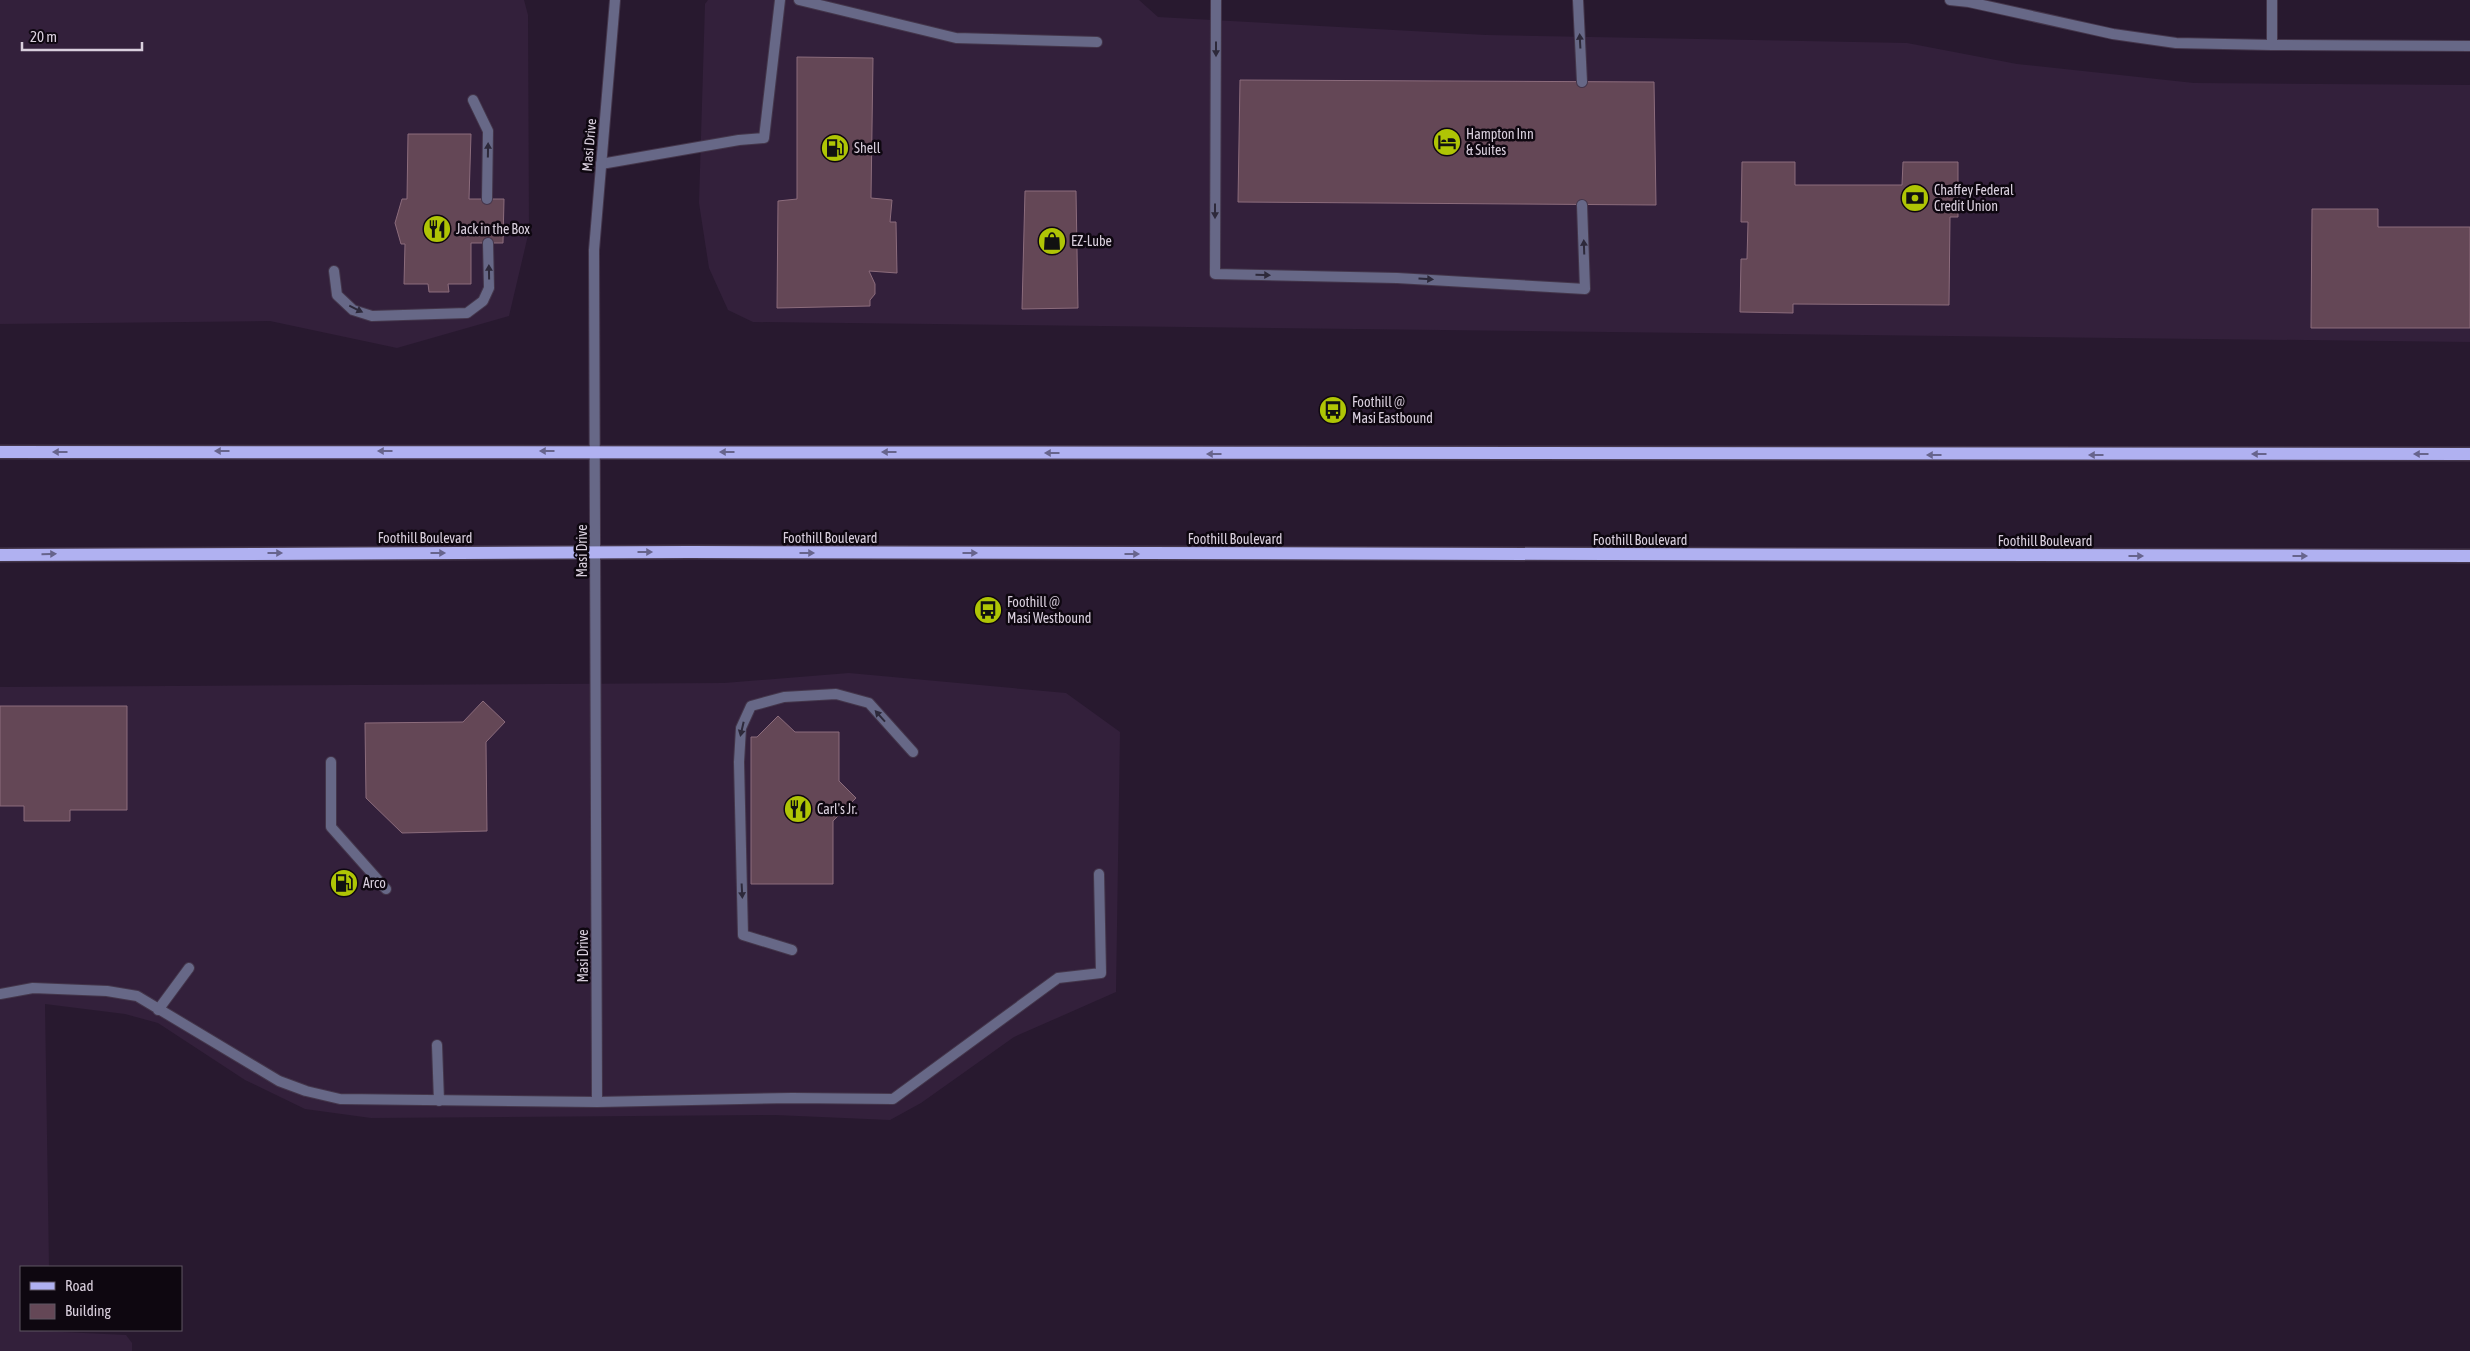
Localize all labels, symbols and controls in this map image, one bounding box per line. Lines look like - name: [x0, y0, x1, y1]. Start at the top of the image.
- scale bar: [22, 20, 142, 52]
- text: 20 m: [30, 28, 57, 45]
- one-way arrow: [1575, 33, 1583, 49]
- one-way arrow: [1212, 41, 1220, 57]
- street label: Masi Drive: [579, 118, 599, 172]
- place label: Hampton Inn & Suites: [1466, 126, 1534, 158]
- hotel icon: Hampton Inn & Suites: [1432, 127, 1462, 157]
- fuel station icon: Shell: [820, 133, 850, 163]
- place label: Shell: [854, 140, 881, 156]
- one-way arrow: [484, 142, 492, 158]
- place label: Chaffey Federal Credit Union: [1934, 182, 2014, 214]
- bank icon: Chaffey Federal Credit Union: [1900, 183, 1930, 213]
- one-way arrow: [1211, 203, 1219, 219]
- restaurant icon: Jack in the Box: [422, 214, 452, 244]
- place label: Jack in the Box: [456, 221, 530, 237]
- shop icon: EZ-Lube: [1037, 226, 1067, 256]
- place label: EZ-Lube: [1071, 233, 1112, 249]
- one-way arrow: [1580, 238, 1588, 254]
- one-way arrow: [485, 264, 493, 280]
- one-way arrow: [1256, 271, 1272, 279]
- one-way arrow: [1418, 276, 1434, 284]
- one-way arrow: [349, 306, 363, 314]
- place label: Foothill @ Masi Eastbound: [1352, 394, 1433, 426]
- bus stop icon: Foothill @ Masi Eastbound: [1318, 395, 1348, 425]
- one-way arrow: [214, 447, 230, 455]
- one-way arrow: [377, 447, 393, 455]
- one-way arrow: [539, 447, 555, 455]
- one-way arrow: [719, 447, 735, 455]
- one-way arrow: [52, 448, 68, 456]
- one-way arrow: [881, 448, 897, 456]
- one-way arrow: [1044, 449, 1060, 457]
- one-way arrow: [1206, 450, 1222, 458]
- one-way arrow: [2251, 450, 2267, 458]
- one-way arrow: [2413, 450, 2429, 458]
- one-way arrow: [1926, 451, 1942, 459]
- one-way arrow: [2088, 451, 2104, 459]
- street label: Masi Drive: [574, 524, 590, 578]
- street label: Foothill Boulevard: [378, 530, 472, 546]
- street label: Foothill Boulevard: [783, 530, 877, 546]
- street label: Foothill Boulevard: [1188, 531, 1282, 547]
- street label: Foothill Boulevard: [1593, 532, 1687, 548]
- street label: Foothill Boulevard: [1998, 533, 2092, 549]
- one-way arrow: [637, 548, 653, 556]
- one-way arrow: [267, 549, 283, 557]
- one-way arrow: [430, 549, 446, 557]
- one-way arrow: [800, 549, 816, 557]
- one-way arrow: [962, 549, 978, 557]
- one-way arrow: [41, 550, 57, 558]
- one-way arrow: [1125, 550, 1141, 558]
- one-way arrow: [2128, 552, 2144, 560]
- one-way arrow: [2293, 552, 2309, 560]
- place label: Foothill @ Masi Westbound: [1007, 594, 1091, 626]
- bus stop icon: Foothill @ Masi Westbound: [973, 595, 1003, 625]
- one-way arrow: [875, 710, 886, 723]
- one-way arrow: [738, 721, 746, 737]
- restaurant icon: Carl's Jr.: [783, 794, 813, 824]
- place label: Carl's Jr.: [817, 801, 857, 817]
- fuel station icon: Arco: [329, 868, 359, 898]
- place label: Arco: [363, 875, 386, 891]
- one-way arrow: [738, 883, 746, 899]
- street label: Masi Drive: [575, 929, 591, 983]
- legend: [20, 1266, 182, 1331]
- text: Road: [65, 1277, 94, 1294]
- text: Building: [65, 1302, 111, 1319]

